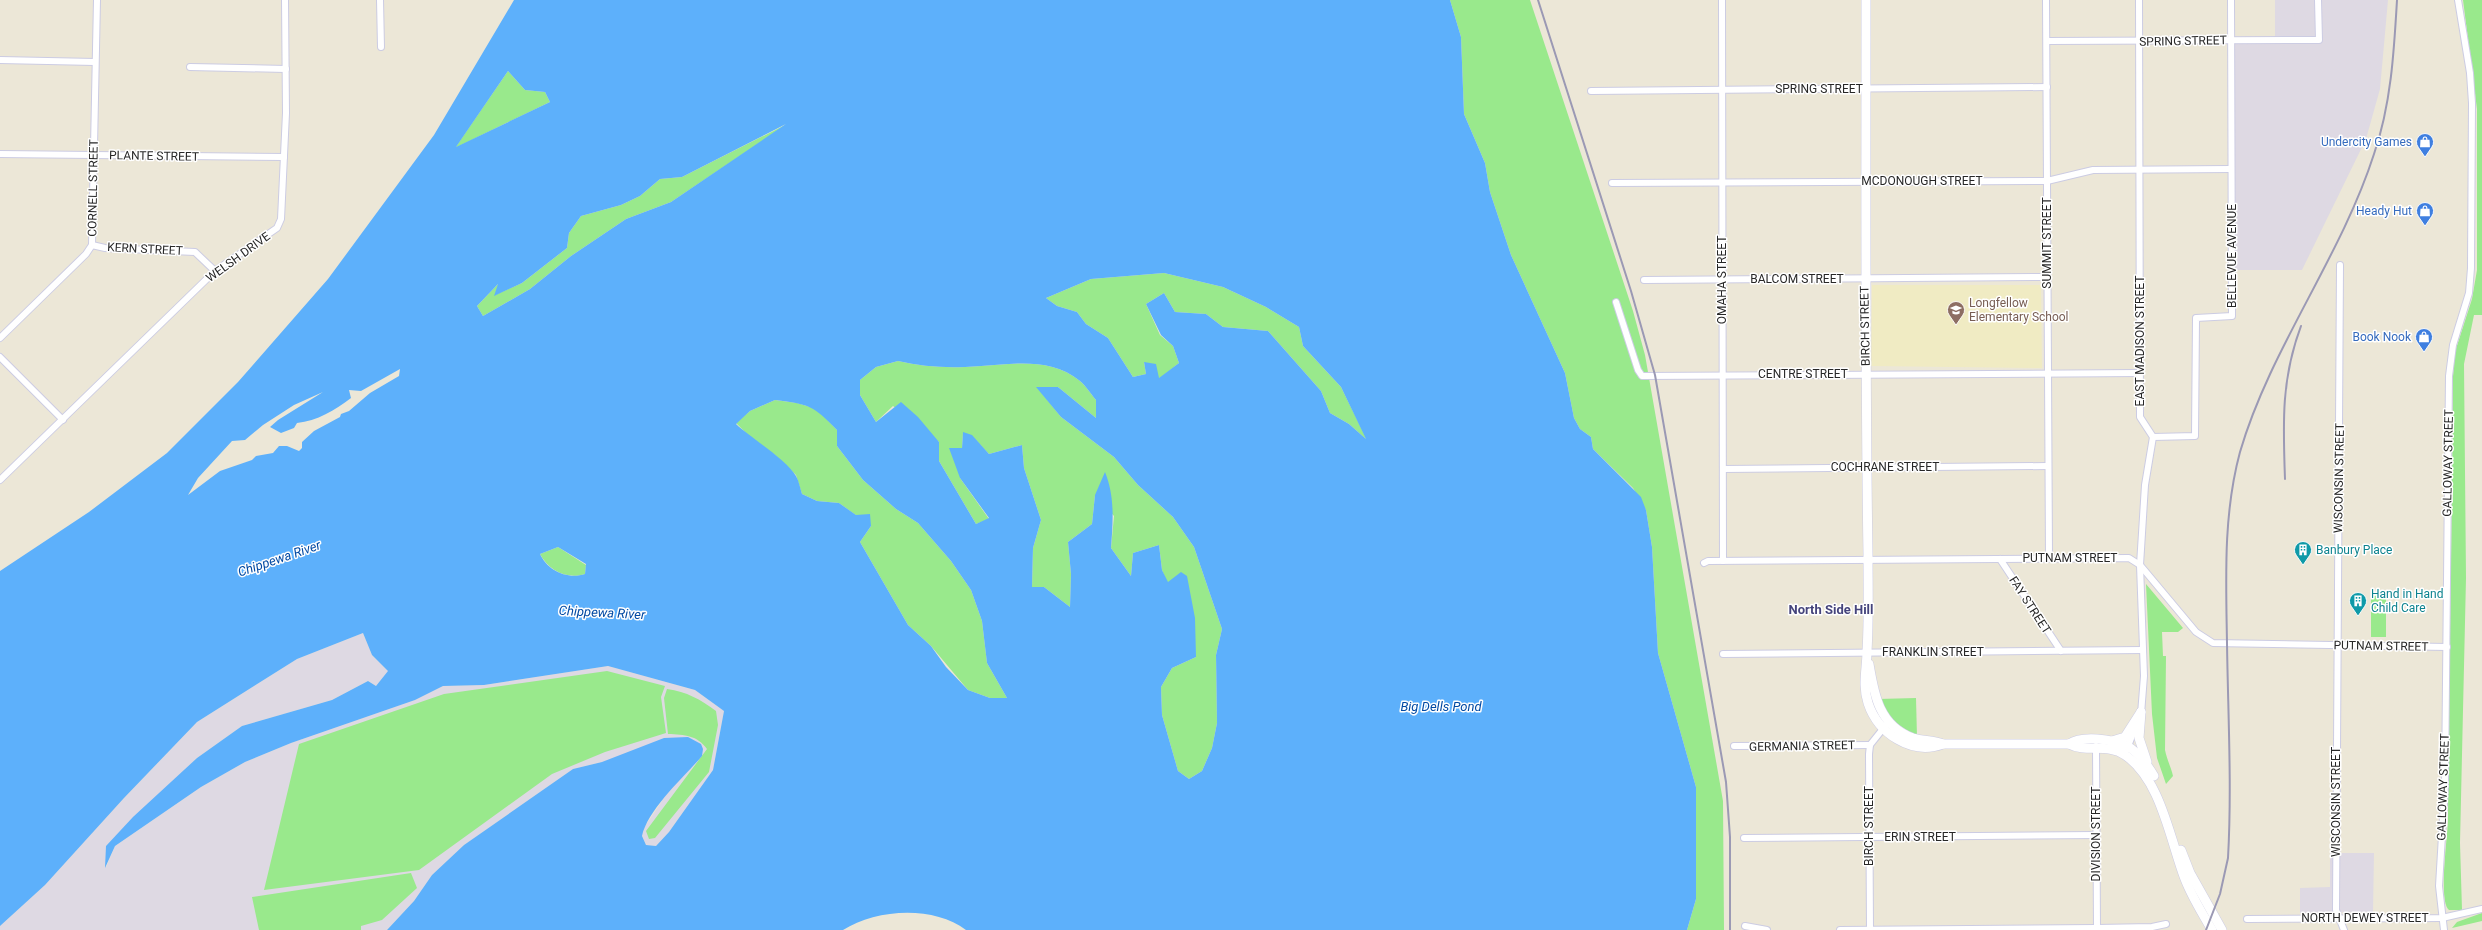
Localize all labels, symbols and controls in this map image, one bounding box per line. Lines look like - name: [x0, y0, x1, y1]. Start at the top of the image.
- street label: SPRING STREET: [2139, 33, 2227, 49]
- street label: SPRING STREET: [1775, 82, 1863, 96]
- shop icon: Undercity Games: [2415, 132, 2435, 157]
- place label: Undercity Games: [2321, 135, 2412, 149]
- street label: CORNELL STREET: [85, 139, 101, 237]
- street label: PLANTE STREET: [109, 148, 199, 164]
- street label: MCDONOUGH STREET: [1861, 174, 1983, 188]
- street label: SUMMIT STREET: [2040, 197, 2054, 289]
- shop icon: Heady Hut: [2415, 201, 2435, 226]
- street label: BELLEVUE AVENUE: [2225, 204, 2239, 308]
- place label: Heady Hut: [2356, 204, 2412, 218]
- street label: WELSH DRIVE: [203, 229, 273, 285]
- street label: OMAHA STREET: [1715, 236, 1729, 324]
- street label: KERN STREET: [107, 240, 183, 258]
- street label: BALCOM STREET: [1750, 272, 1844, 286]
- street label: EAST MADISON STREET: [2133, 276, 2147, 406]
- street label: BIRCH STREET: [1857, 286, 1873, 366]
- place label: Longfellow Elementary School: [1969, 296, 2069, 324]
- school or university icon: Longfellow Elementary School: [1946, 300, 1966, 325]
- shop icon: Book Nook: [2414, 327, 2434, 352]
- place label: Book Nook: [2352, 330, 2412, 344]
- street label: CENTRE STREET: [1758, 367, 1848, 381]
- street label: GALLOWAY STREET: [2440, 409, 2456, 517]
- street label: WISCONSIN STREET: [2331, 423, 2347, 533]
- street label: COCHRANE STREET: [1831, 460, 1939, 474]
- water label: Chippewa River: [236, 537, 323, 580]
- building icon: Banbury Place: [2293, 540, 2313, 565]
- place label: Banbury Place: [2316, 543, 2392, 557]
- street label: PUTNAM STREET: [2022, 551, 2118, 565]
- street label: FAY STREET: [2006, 574, 2054, 636]
- place label: Hand in Hand Child Care: [2371, 587, 2443, 615]
- building icon: Hand in Hand Child Care: [2348, 591, 2368, 616]
- district label: North Side Hill: [1788, 602, 1874, 617]
- water label: Chippewa River: [558, 603, 646, 622]
- street label: PUTNAM STREET: [2333, 638, 2429, 654]
- street label: FRANKLIN STREET: [1882, 645, 1984, 659]
- water label: Big Dells Pond: [1400, 699, 1482, 714]
- street label: GALLOWAY STREET: [2434, 733, 2452, 841]
- street label: GERMANIA STREET: [1749, 738, 1855, 754]
- street label: WISCONSIN STREET: [2329, 747, 2343, 857]
- street label: BIRCH STREET: [1862, 786, 1876, 866]
- street label: DIVISION STREET: [2089, 787, 2103, 881]
- street label: ERIN STREET: [1884, 830, 1956, 844]
- street label: NORTH DEWEY STREET: [2301, 911, 2429, 925]

